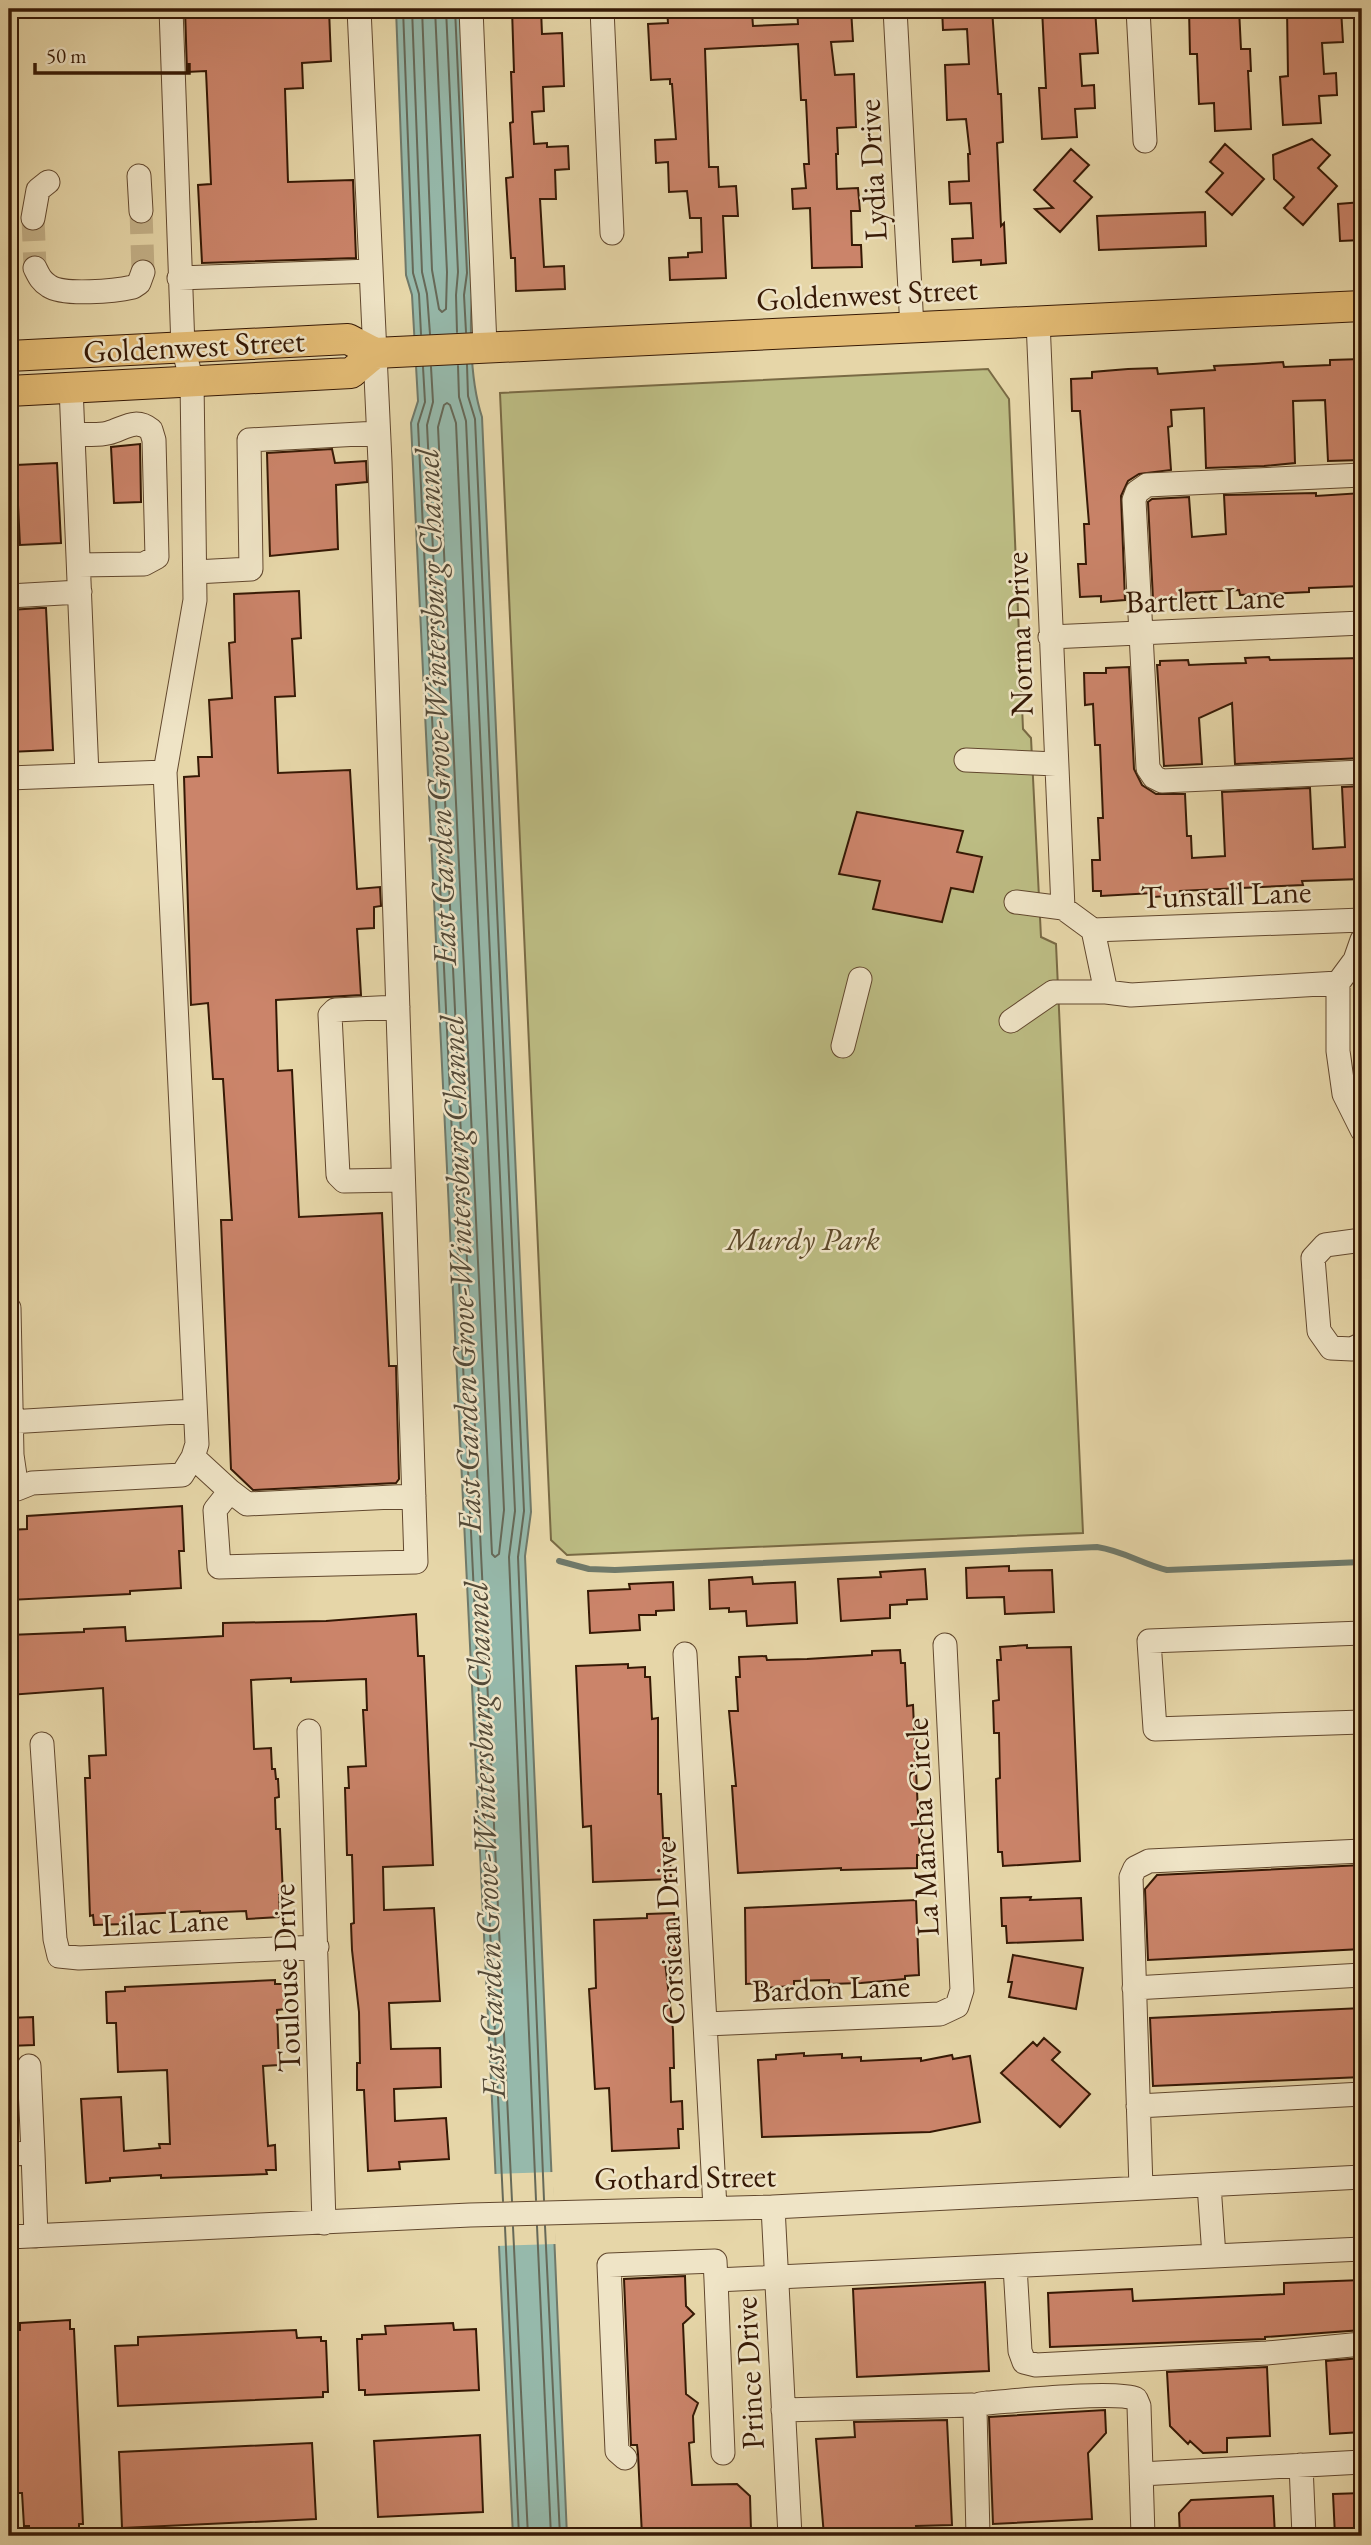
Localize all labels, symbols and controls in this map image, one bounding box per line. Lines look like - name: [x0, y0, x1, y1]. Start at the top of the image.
- scale bar: [35, 32, 189, 76]
- text: 50 m: [46, 42, 87, 69]
- street label: Lydia Drive: [847, 98, 897, 242]
- street label: Goldenwest Street: [755, 267, 979, 321]
- street label: Goldenwest Street: [82, 319, 306, 373]
- water label: East Garden Grove-Wintersburg Channel: [405, 446, 466, 968]
- street label: Norma Drive: [995, 551, 1043, 717]
- street label: Bartlett Lane: [1124, 575, 1286, 623]
- street label: Tunstall Lane: [1140, 870, 1312, 918]
- water label: East Garden Grove-Wintersburg Channel: [430, 1013, 491, 1535]
- park label: Murdy Park: [724, 1218, 880, 1260]
- water label: East Garden Grove-Wintersburg Channel: [454, 1579, 515, 2101]
- street label: La Mancha Circle: [895, 1717, 949, 1937]
- street label: Corsican Drive: [643, 1840, 695, 2026]
- street label: Toulouse Drive: [262, 1883, 310, 2073]
- street label: Lilac Lane: [100, 1898, 230, 1946]
- street label: Bardon Lane: [751, 1964, 911, 2012]
- street label: Gothard Street: [594, 2154, 776, 2200]
- street label: Prince Drive: [724, 2296, 774, 2450]

